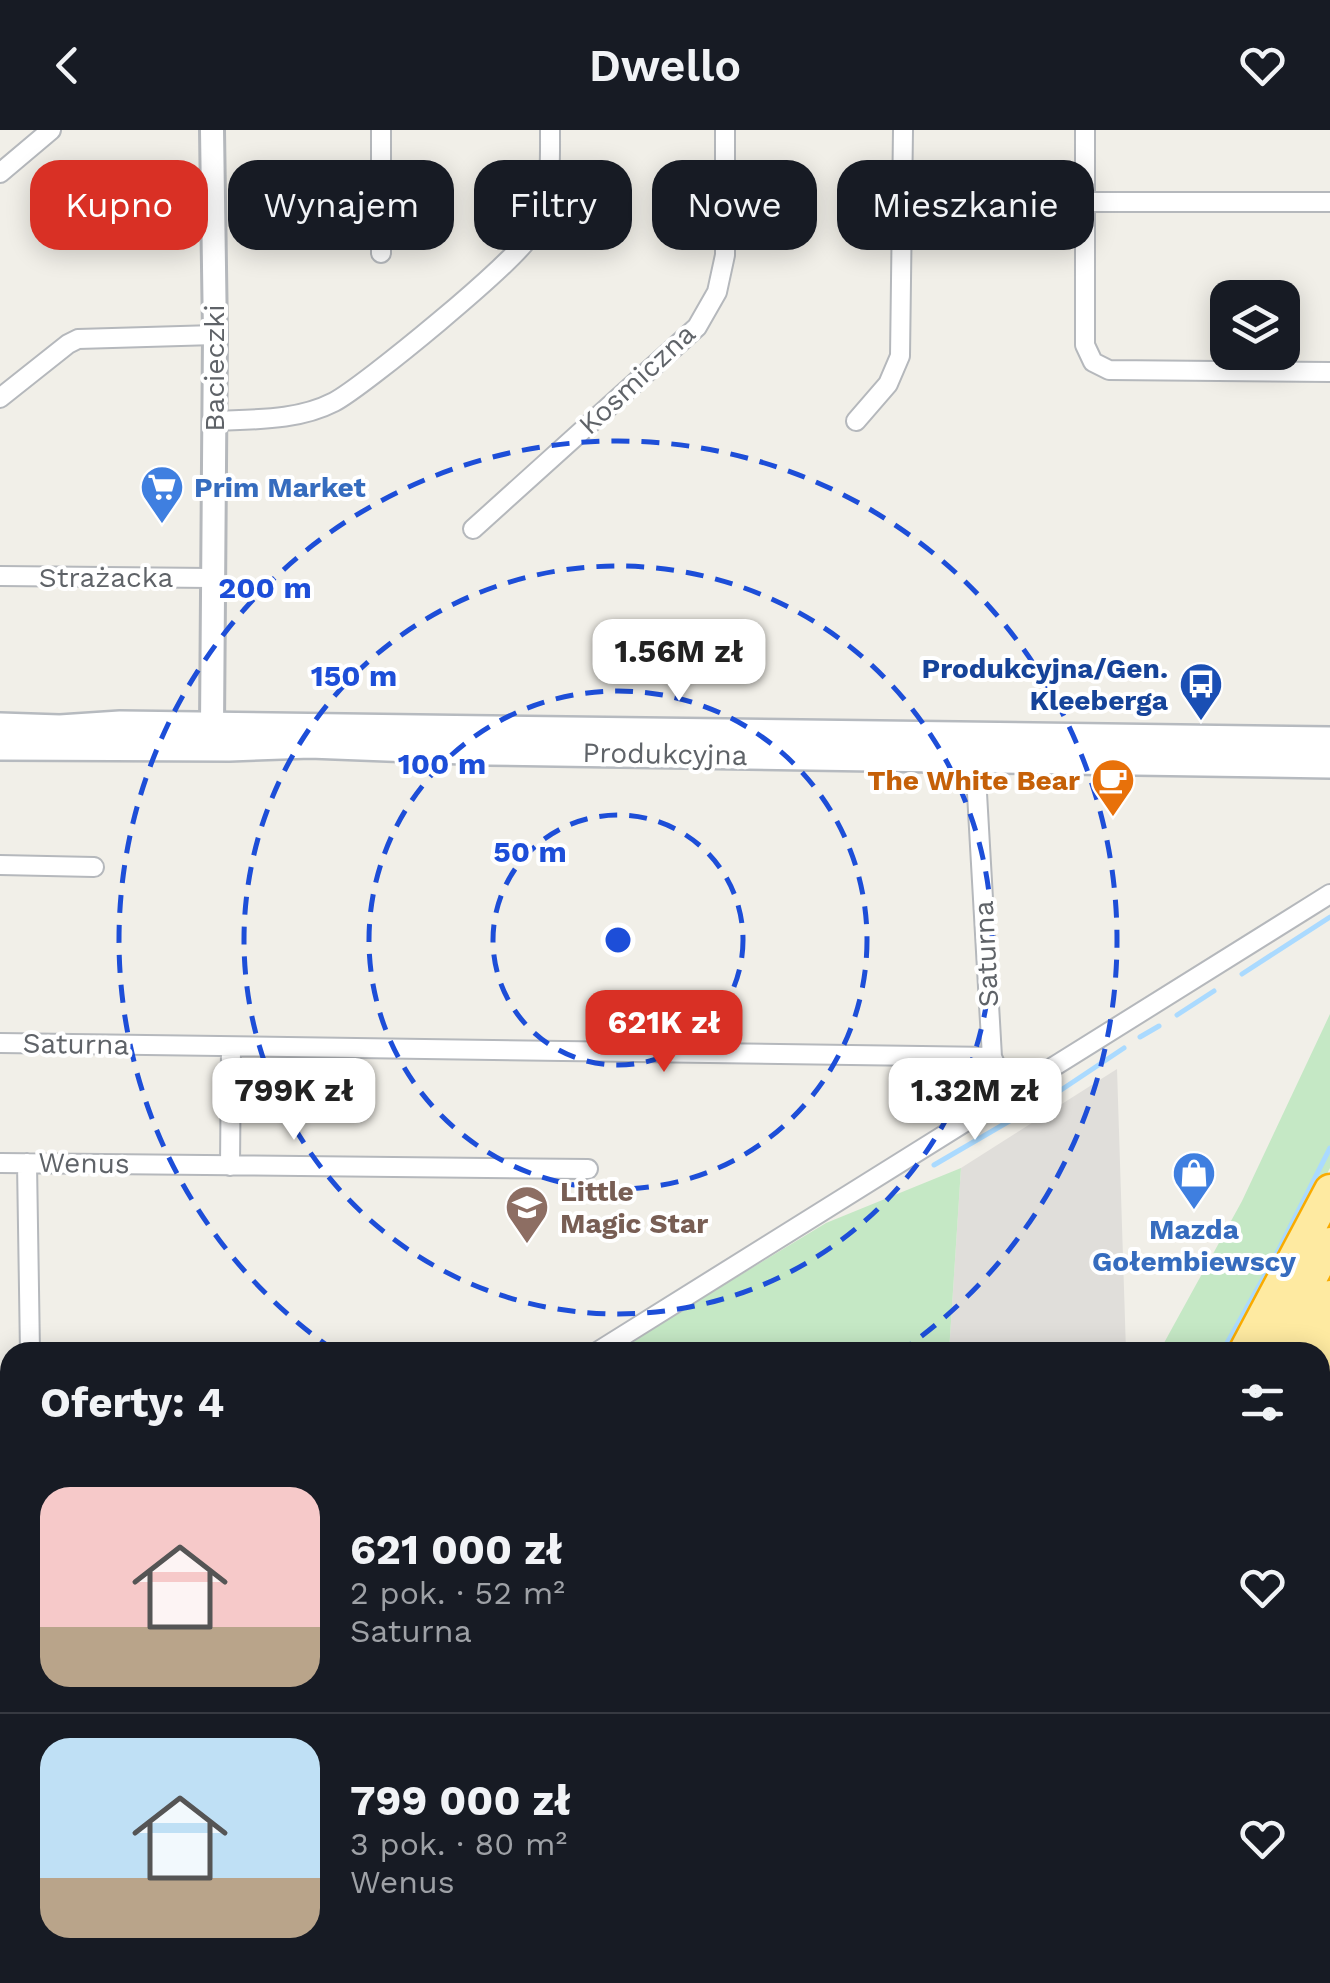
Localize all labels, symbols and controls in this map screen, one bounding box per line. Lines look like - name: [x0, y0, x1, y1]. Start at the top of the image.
- icon: back: [40, 38, 95, 93]
- icon: heart: [1235, 38, 1290, 93]
- text: Dwello: [589, 39, 741, 92]
- chip: Kupno: [30, 160, 208, 250]
- chip: Wynajem: [228, 160, 454, 250]
- chip: Filtry: [474, 160, 632, 250]
- chip: Nowe: [652, 160, 817, 250]
- chip: Mieszkanie: [837, 160, 1094, 250]
- map controls: [1210, 280, 1300, 370]
- button: layers: [1210, 280, 1300, 370]
- street label: Bacieczki: [198, 304, 231, 432]
- street label: Kosmiczna: [572, 317, 702, 441]
- supermarket icon: Prim Market: [139, 464, 185, 525]
- place label: Prim Market: [194, 471, 366, 504]
- street label: Strażacka: [39, 561, 173, 594]
- text: 200 m: [218, 570, 312, 605]
- pin: 1.56M zł: [576, 619, 782, 704]
- text: 1.56M zł: [614, 632, 744, 670]
- place label: Produkcyjna/Gen. Kleeberga: [922, 652, 1169, 717]
- text: 150 m: [311, 658, 397, 693]
- bus stop icon: Produkcyjna/Gen. Kleeberga: [1178, 661, 1224, 722]
- street label: Produkcyjna: [582, 736, 748, 772]
- text: 100 m: [398, 746, 486, 781]
- cafe icon: The White Bear: [1090, 757, 1136, 818]
- place label: The White Bear: [867, 764, 1080, 797]
- text: 50 m: [493, 834, 567, 869]
- street label: Saturna: [967, 900, 1005, 1008]
- centre of rings: [600, 922, 636, 958]
- pin: 621K zł: [572, 990, 756, 1075]
- text: 621K zł: [607, 1003, 721, 1041]
- street label: Saturna: [22, 1027, 130, 1061]
- pin: 799K zł: [202, 1058, 386, 1143]
- pin: 1.32M zł: [872, 1058, 1078, 1143]
- text: 799K zł: [234, 1071, 354, 1109]
- text: 1.32M zł: [911, 1071, 1039, 1109]
- street label: Wenus: [38, 1146, 130, 1180]
- shop icon: Mazda Gołembiewscy: [1171, 1150, 1217, 1211]
- place label: Little Magic Star: [560, 1175, 708, 1240]
- school or university icon: Little Magic Star: [504, 1184, 550, 1245]
- place label: Mazda Gołembiewscy: [1092, 1213, 1296, 1278]
- icon: filters: [1235, 1375, 1290, 1430]
- text: Oferty: 4: [40, 1378, 224, 1427]
- text: 621 000 zł: [350, 1525, 563, 1574]
- icon: home: [120, 1527, 240, 1647]
- icon: heart: [1235, 1560, 1290, 1615]
- text: 2 pok. · 52 m²: [350, 1574, 565, 1612]
- text: Saturna: [350, 1612, 472, 1650]
- text: 799 000 zł: [350, 1776, 571, 1825]
- icon: home: [120, 1778, 240, 1898]
- icon: heart: [1235, 1811, 1290, 1866]
- text: 3 pok. · 80 m²: [350, 1825, 567, 1863]
- text: Wenus: [350, 1863, 455, 1901]

